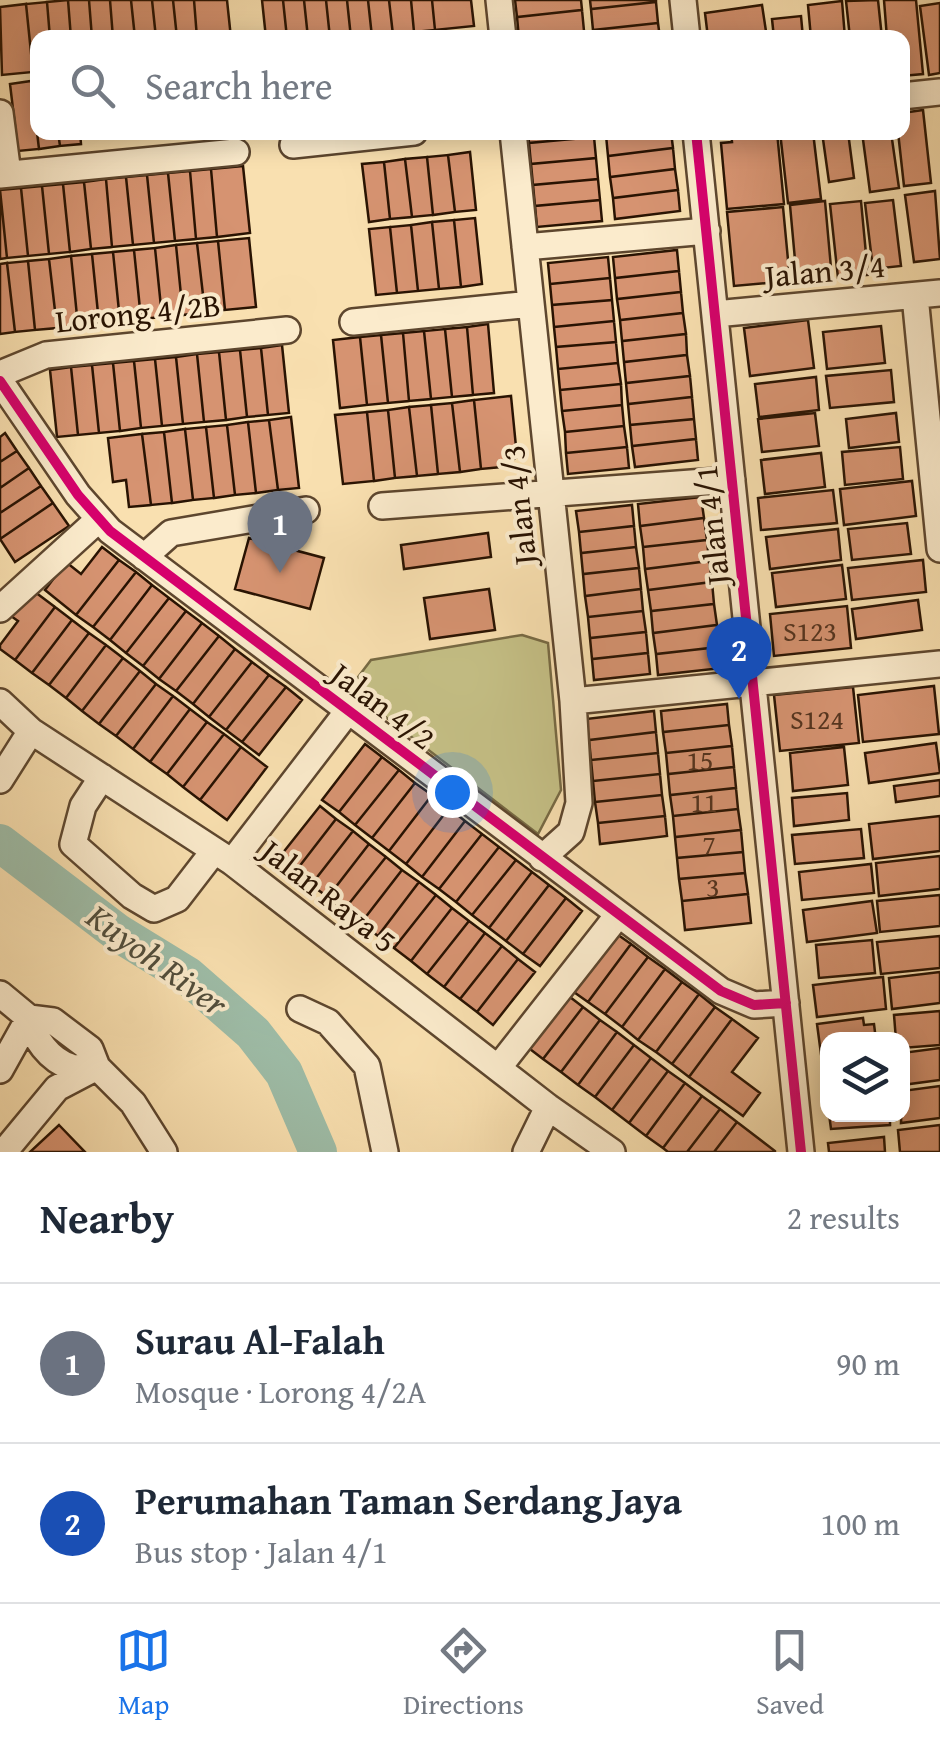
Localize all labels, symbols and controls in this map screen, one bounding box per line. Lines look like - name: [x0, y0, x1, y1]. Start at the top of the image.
- search box: [30, 30, 910, 140]
- text: Search here: [145, 57, 333, 113]
- icon: search: [65, 58, 120, 113]
- street label: Jalan 3/4: [759, 242, 887, 300]
- street label: Lorong 4/2B: [53, 280, 223, 345]
- street label: Jalan 4/3: [489, 443, 549, 571]
- street label: Jalan 4/1: [682, 463, 742, 591]
- pin: 1: [248, 490, 312, 573]
- house number: S123: [783, 610, 837, 651]
- pin: 2: [706, 616, 772, 699]
- street label: Jalan 4/2: [318, 648, 445, 761]
- house number: S124: [790, 698, 844, 739]
- house number: 15: [687, 739, 713, 780]
- your location: [427, 767, 478, 818]
- house number: 11: [691, 781, 717, 822]
- house number: 7: [702, 823, 716, 864]
- street label: Jalan Raya 5: [248, 825, 407, 964]
- house number: 3: [706, 866, 720, 907]
- water label: Kuyoh River: [75, 890, 239, 1029]
- map controls: [820, 1032, 910, 1122]
- button: layers: [820, 1032, 910, 1122]
- text: Nearby: [40, 1187, 174, 1248]
- text: 2 results: [787, 1194, 900, 1241]
- text: Surau Al-Falah: [135, 1312, 385, 1368]
- text: 1: [64, 1340, 81, 1387]
- text: 90 m: [836, 1340, 900, 1387]
- text: Mosque · Lorong 4/2A: [135, 1368, 426, 1415]
- text: Perumahan Taman Serdang Jaya: [135, 1472, 682, 1528]
- text: 2: [64, 1500, 81, 1547]
- text: 100 m: [821, 1500, 900, 1547]
- text: Bus stop · Jalan 4/1: [135, 1528, 387, 1575]
- tab: Map: [116, 1623, 171, 1724]
- tab: Directions: [403, 1623, 524, 1724]
- tab: Saved: [756, 1623, 824, 1724]

